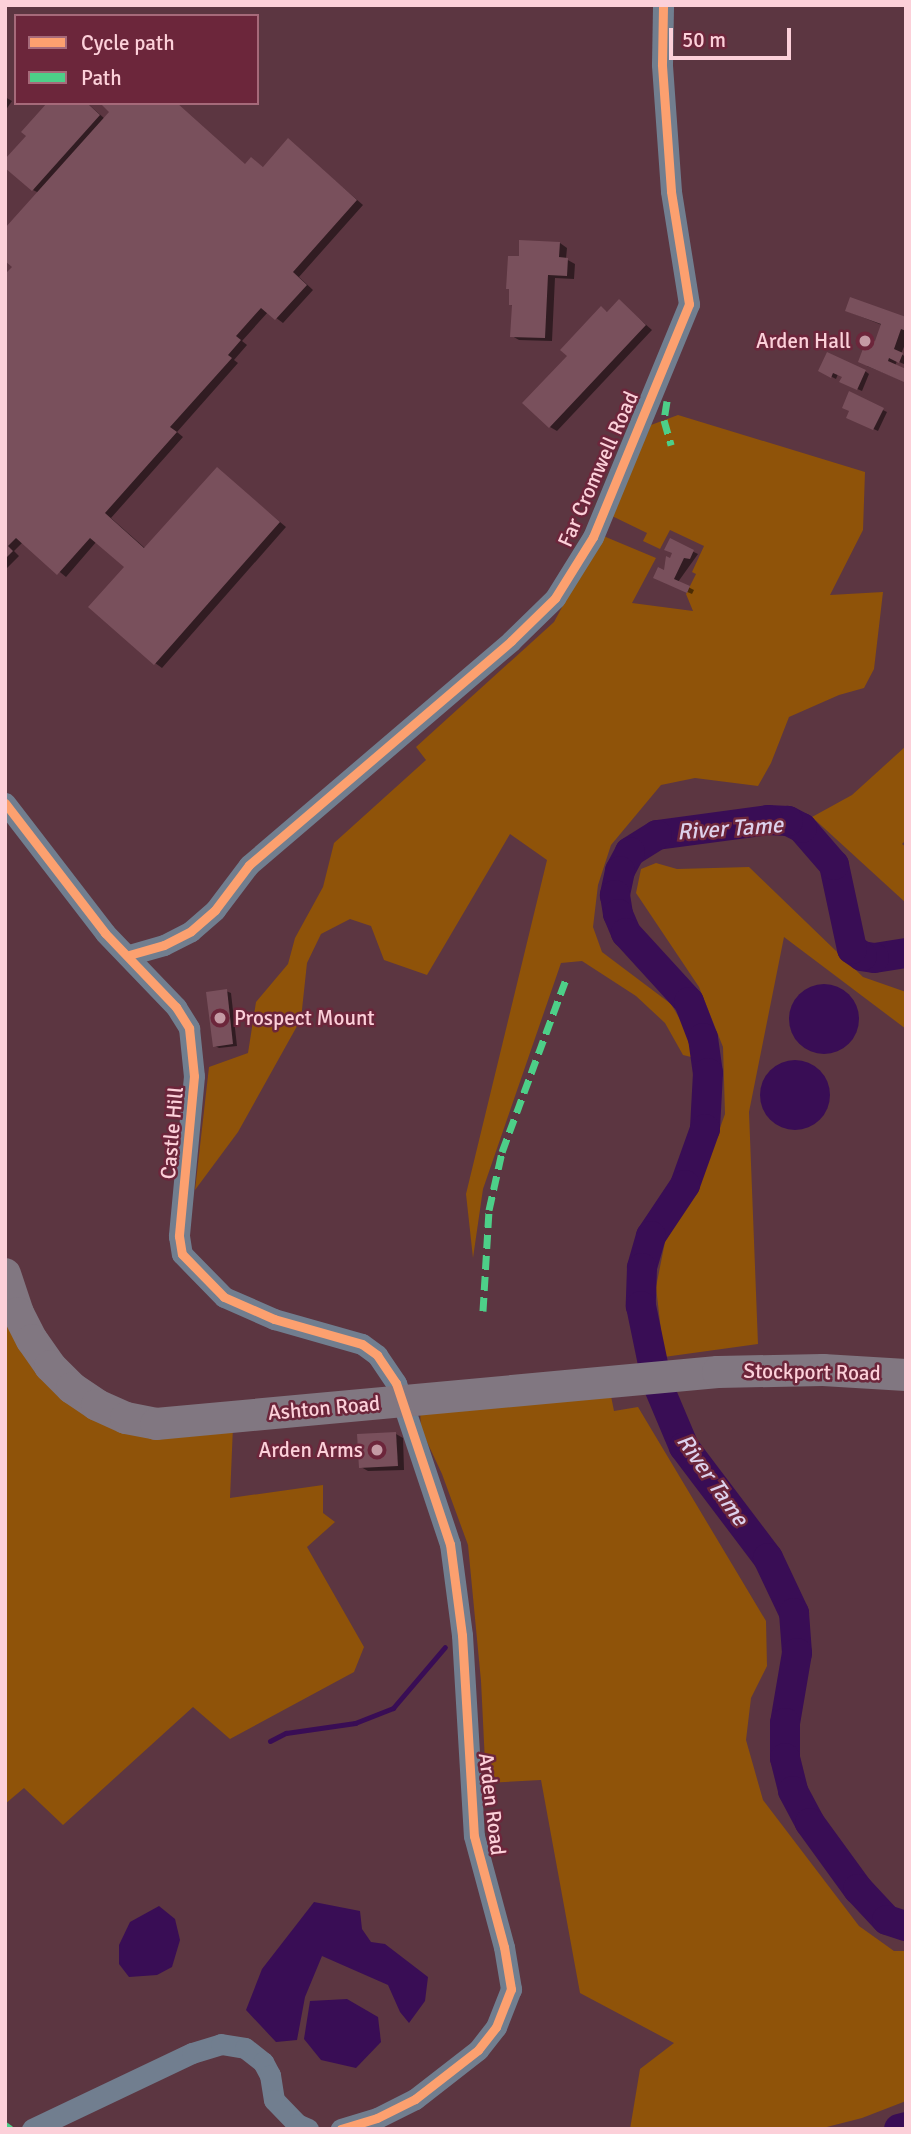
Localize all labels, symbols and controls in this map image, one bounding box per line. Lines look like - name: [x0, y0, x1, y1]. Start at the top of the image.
- legend: [14, 14, 259, 105]
- scale bar: [673, 14, 796, 58]
- text: 50 m: [682, 27, 726, 53]
- text: Cycle path: [81, 30, 175, 56]
- text: Path: [81, 65, 122, 91]
- place label: Arden Hall: [756, 328, 851, 354]
- marker: Arden Hall: [857, 333, 873, 349]
- street label: Far Cromwell Road: [552, 387, 644, 551]
- water label: River Tame: [676, 812, 784, 846]
- place label: Prospect Mount: [234, 1005, 375, 1031]
- marker: Prospect Mount: [212, 1010, 228, 1026]
- street label: Castle Hill: [155, 1086, 189, 1180]
- street label: Stockport Road: [743, 1358, 881, 1386]
- street label: Ashton Road: [267, 1391, 381, 1425]
- water label: River Tame: [670, 1429, 754, 1531]
- place label: Arden Arms: [258, 1437, 363, 1463]
- marker: Arden Arms: [369, 1442, 385, 1458]
- street label: Arden Road: [473, 1751, 511, 1857]

